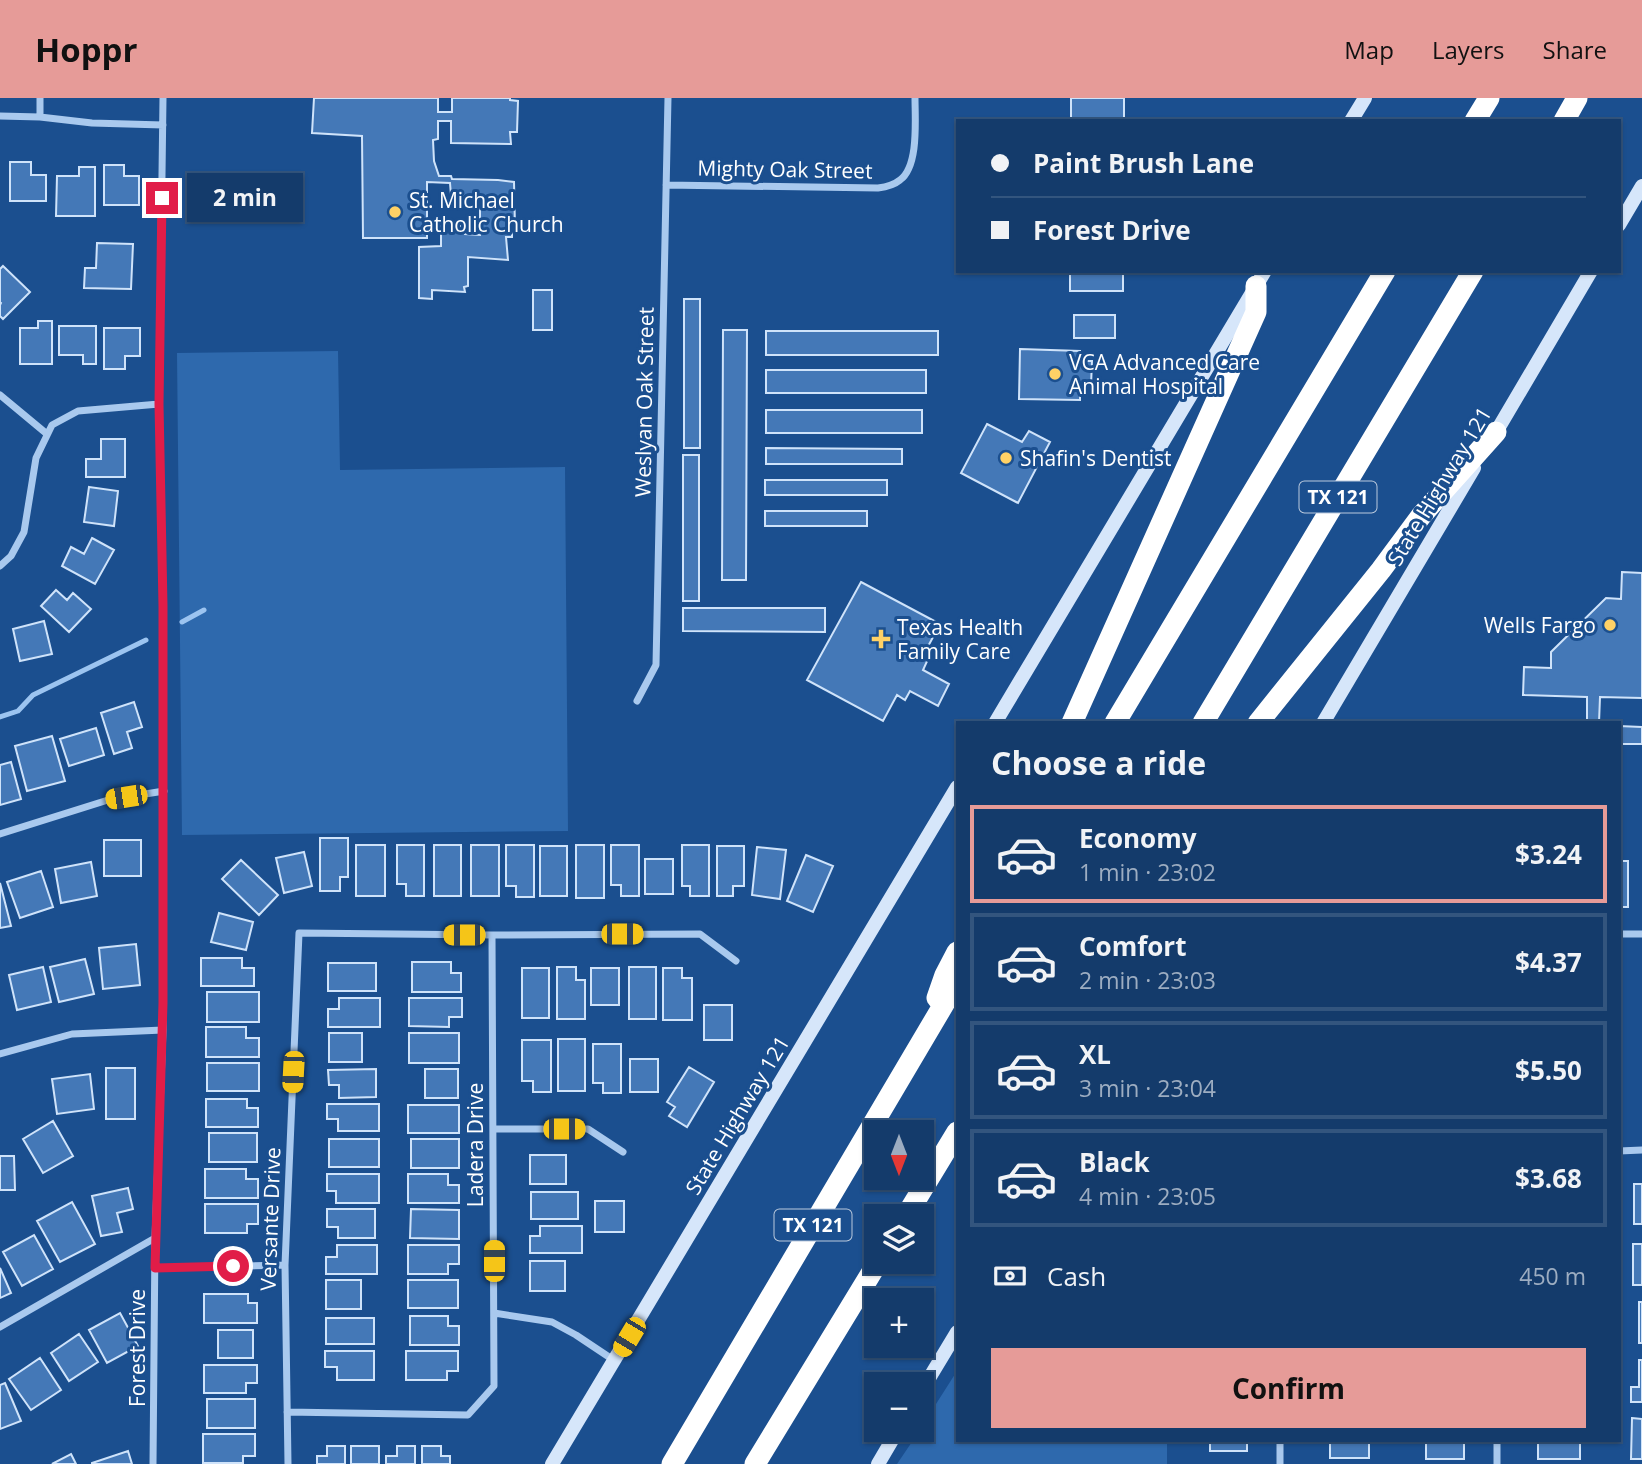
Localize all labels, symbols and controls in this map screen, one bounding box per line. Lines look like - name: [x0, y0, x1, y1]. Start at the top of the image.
- text: Hoppr: [35, 27, 137, 72]
- text: Map: [1344, 33, 1394, 66]
- text: Layers: [1432, 33, 1505, 66]
- text: Share: [1543, 33, 1607, 66]
- text: Paint Brush Lane: [1033, 145, 1254, 181]
- street label: Mighty Oak Street: [697, 153, 873, 185]
- callout: 2 min: [186, 174, 302, 222]
- text: 2 min: [213, 181, 277, 213]
- route end: [146, 182, 178, 214]
- place label: St. Michael Catholic Church: [409, 186, 564, 238]
- marker: St. Michael Catholic Church: [387, 204, 403, 220]
- text: Forest Drive: [1033, 212, 1191, 248]
- street label: Weslyan Oak Street: [628, 307, 660, 497]
- place label: VCA Advanced Care Animal Hospital: [1069, 348, 1260, 400]
- marker: VCA Advanced Care Animal Hospital: [1047, 366, 1063, 382]
- street label: State Highway 121: [1381, 401, 1497, 571]
- place label: Shafin's Dentist: [1020, 444, 1172, 472]
- marker: Shafin's Dentist: [998, 450, 1014, 466]
- road number: TX 121: [1300, 482, 1376, 512]
- place label: Wells Fargo: [1484, 611, 1596, 639]
- place label: Texas Health Family Care: [897, 613, 1023, 665]
- marker: Wells Fargo: [1602, 617, 1618, 633]
- marker: Texas Health Family Care: [871, 629, 891, 649]
- text: Choose a ride: [991, 741, 1206, 784]
- car: [104, 783, 149, 811]
- text: Economy: [1079, 820, 1197, 856]
- icon: car: [995, 823, 1058, 886]
- text: $3.24: [1515, 836, 1582, 872]
- text: 1 min · 23:02: [1079, 856, 1216, 888]
- car: [602, 924, 644, 945]
- car: [444, 925, 486, 946]
- text: Comfort: [1079, 928, 1186, 964]
- icon: car: [995, 931, 1058, 994]
- text: $4.37: [1515, 944, 1582, 980]
- text: 2 min · 23:03: [1079, 964, 1216, 996]
- street label: State Highway 121: [679, 1030, 795, 1200]
- text: XL: [1079, 1036, 1111, 1072]
- icon: car: [995, 1039, 1058, 1102]
- car: [282, 1050, 305, 1094]
- text: $5.50: [1515, 1052, 1582, 1088]
- text: 3 min · 23:04: [1079, 1072, 1216, 1104]
- street label: Ladera Drive: [461, 1083, 489, 1207]
- car: [544, 1119, 586, 1140]
- north arrow: [864, 1120, 934, 1190]
- map controls: [864, 1120, 934, 1442]
- text: Black: [1079, 1144, 1150, 1180]
- street label: Versante Drive: [254, 1147, 286, 1291]
- icon: car: [995, 1147, 1058, 1210]
- text: $3.68: [1515, 1160, 1582, 1196]
- text: 4 min · 23:05: [1079, 1180, 1216, 1212]
- button: layers: [864, 1204, 934, 1274]
- road number: TX 121: [774, 1210, 852, 1240]
- car: [484, 1240, 505, 1282]
- route start: [217, 1250, 249, 1282]
- icon: cash: [991, 1257, 1029, 1295]
- text: Cash: [1047, 1258, 1106, 1294]
- text: 450 m: [1519, 1260, 1586, 1292]
- button: +: [864, 1288, 934, 1358]
- street label: Forest Drive: [123, 1289, 151, 1407]
- car: [610, 1314, 649, 1360]
- button: Confirm: [991, 1348, 1586, 1428]
- button: −: [864, 1372, 934, 1442]

